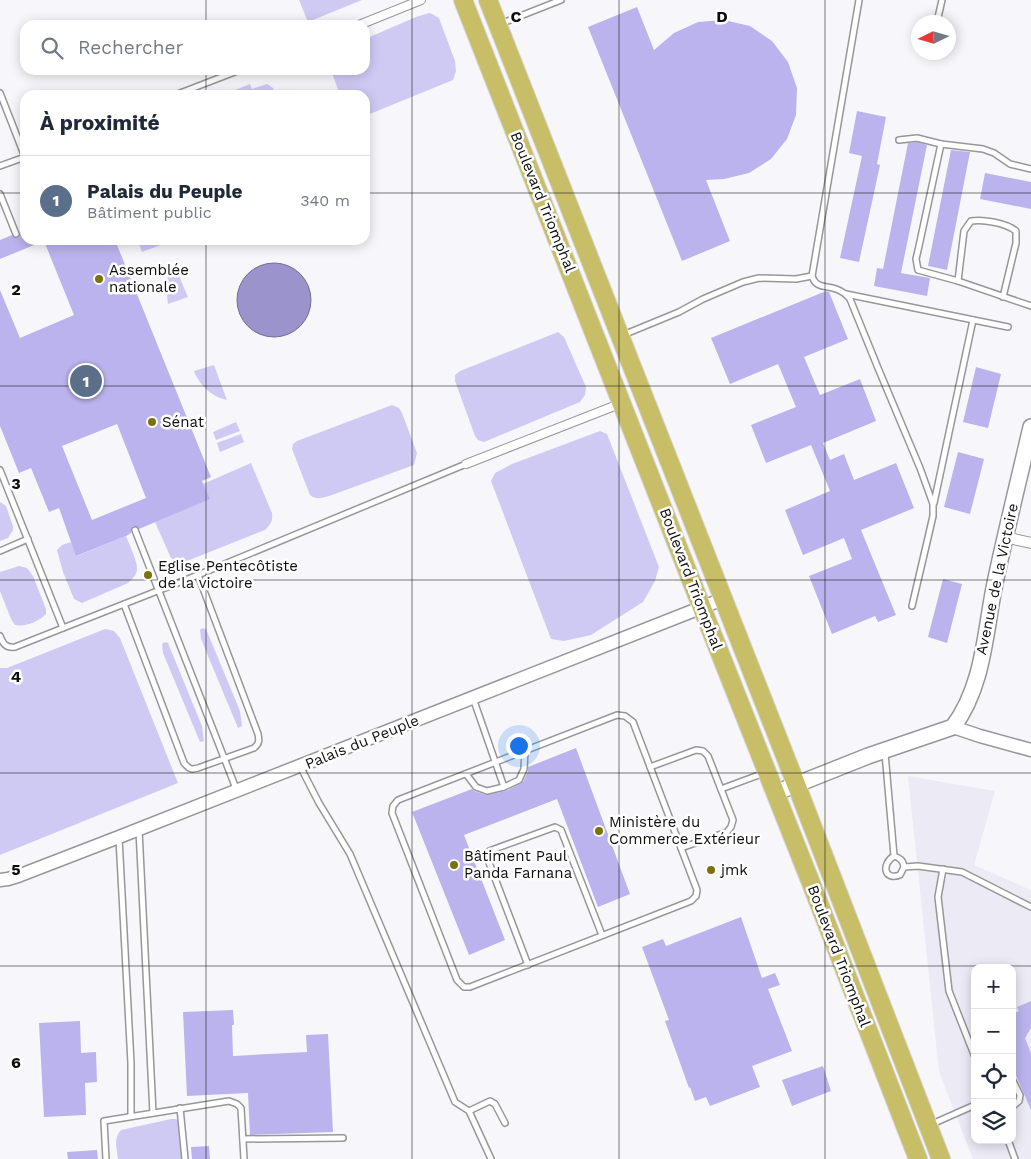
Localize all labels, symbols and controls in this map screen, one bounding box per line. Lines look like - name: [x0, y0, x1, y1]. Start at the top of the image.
- text: C: [511, 7, 522, 26]
- text: D: [716, 7, 728, 26]
- north arrow: [911, 15, 956, 60]
- search box: [20, 20, 370, 75]
- icon: search: [38, 34, 66, 62]
- text: Rechercher: [78, 36, 183, 59]
- text: À proximité: [40, 110, 160, 135]
- street label: Boulevard Triomphal: [506, 129, 580, 275]
- text: Palais du Peuple: [87, 180, 243, 203]
- text: 1: [53, 191, 59, 210]
- text: 340 m: [300, 191, 350, 210]
- text: Bâtiment public: [87, 203, 212, 222]
- place label: Assemblée nationale: [109, 261, 189, 296]
- marker: Assemblée nationale: [93, 273, 105, 285]
- text: 2: [11, 280, 21, 299]
- pin: 1: [70, 362, 102, 400]
- place label: Sénat: [162, 413, 205, 431]
- marker: Sénat: [146, 416, 158, 428]
- text: 3: [11, 474, 21, 493]
- street label: Avenue de la Victoire: [972, 502, 1022, 656]
- street label: Boulevard Triomphal: [656, 506, 726, 653]
- place label: Eglise Pentecôtiste de la victoire: [158, 557, 298, 592]
- marker: Eglise Pentecôtiste de la victoire: [142, 569, 154, 581]
- text: 4: [11, 667, 21, 686]
- street label: Palais du Peuple: [302, 711, 422, 773]
- your location: [506, 733, 532, 759]
- place label: Ministère du Commerce Extérieur: [609, 813, 760, 848]
- marker: Ministère du Commerce Extérieur: [593, 825, 605, 837]
- place label: Bâtiment Paul Panda Farnana: [464, 847, 573, 882]
- marker: Bâtiment Paul Panda Farnana: [448, 859, 460, 871]
- text: 5: [11, 860, 21, 879]
- place label: jmk: [719, 861, 748, 879]
- marker: jmk: [705, 864, 717, 876]
- street label: Boulevard Triomphal: [804, 883, 874, 1030]
- map controls: [971, 964, 1016, 1144]
- button: +: [971, 964, 1016, 1009]
- button: −: [971, 1009, 1016, 1054]
- text: 6: [11, 1053, 21, 1072]
- button: locate: [971, 1054, 1016, 1099]
- button: layers: [971, 1099, 1016, 1144]

